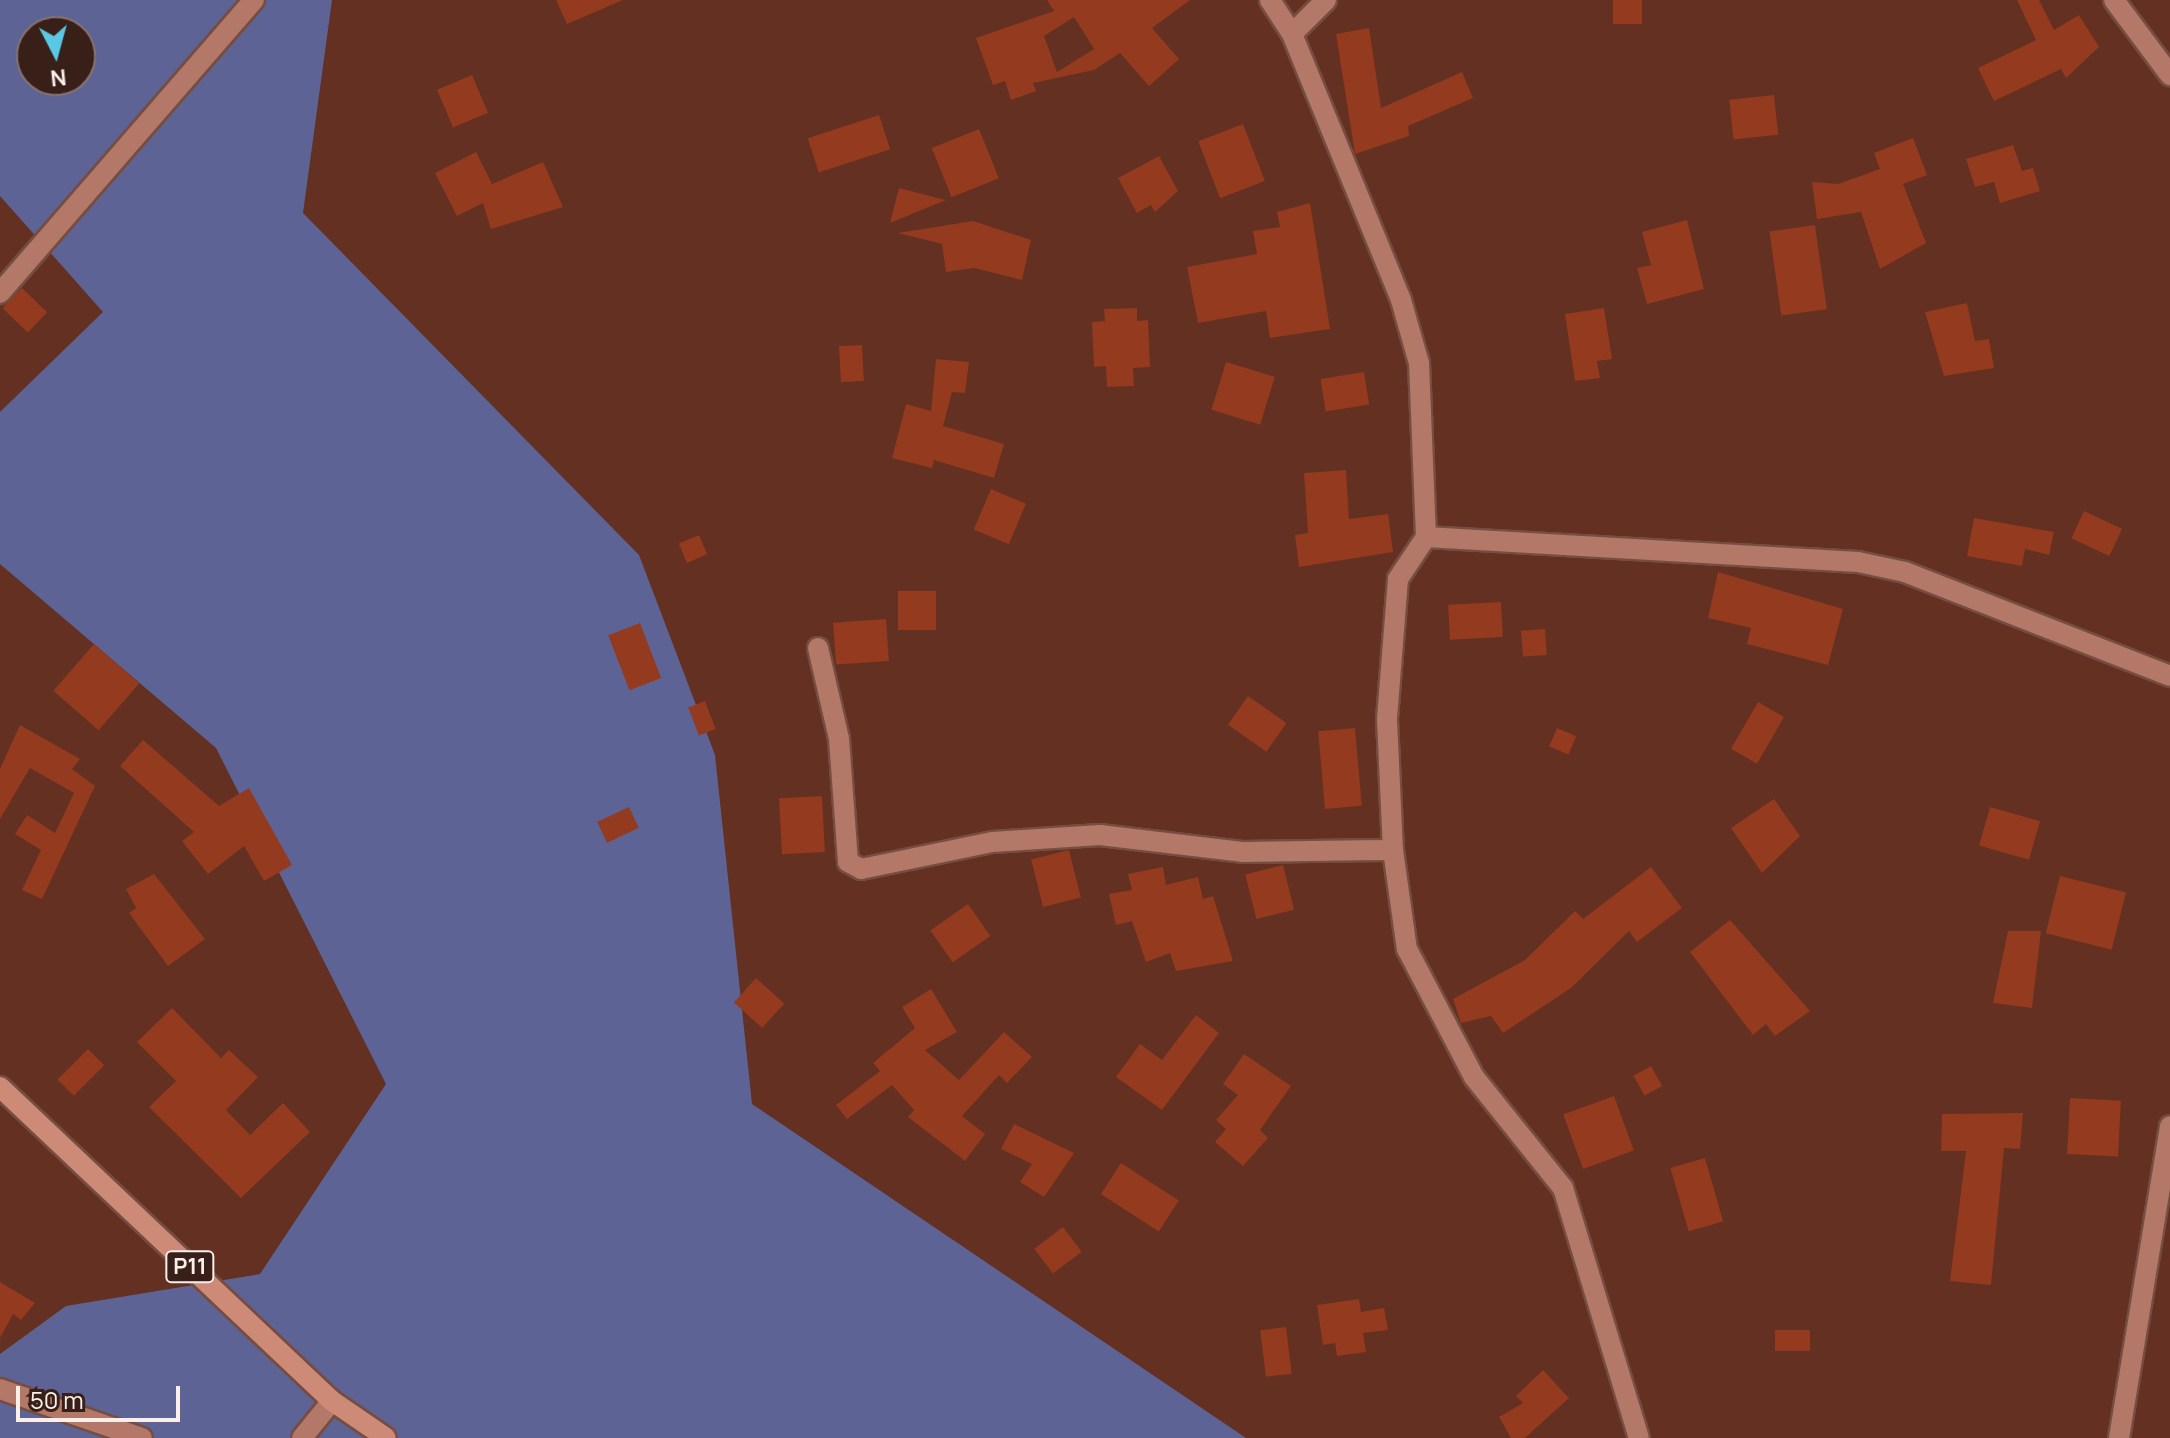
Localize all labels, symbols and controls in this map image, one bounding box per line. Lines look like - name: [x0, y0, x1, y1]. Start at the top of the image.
- north arrow: [16, 16, 96, 96]
- text: N: [49, 62, 68, 94]
- road number: P11: [164, 1249, 216, 1285]
- scale bar: [20, 1370, 184, 1420]
- text: 50 m: [30, 1383, 84, 1416]

